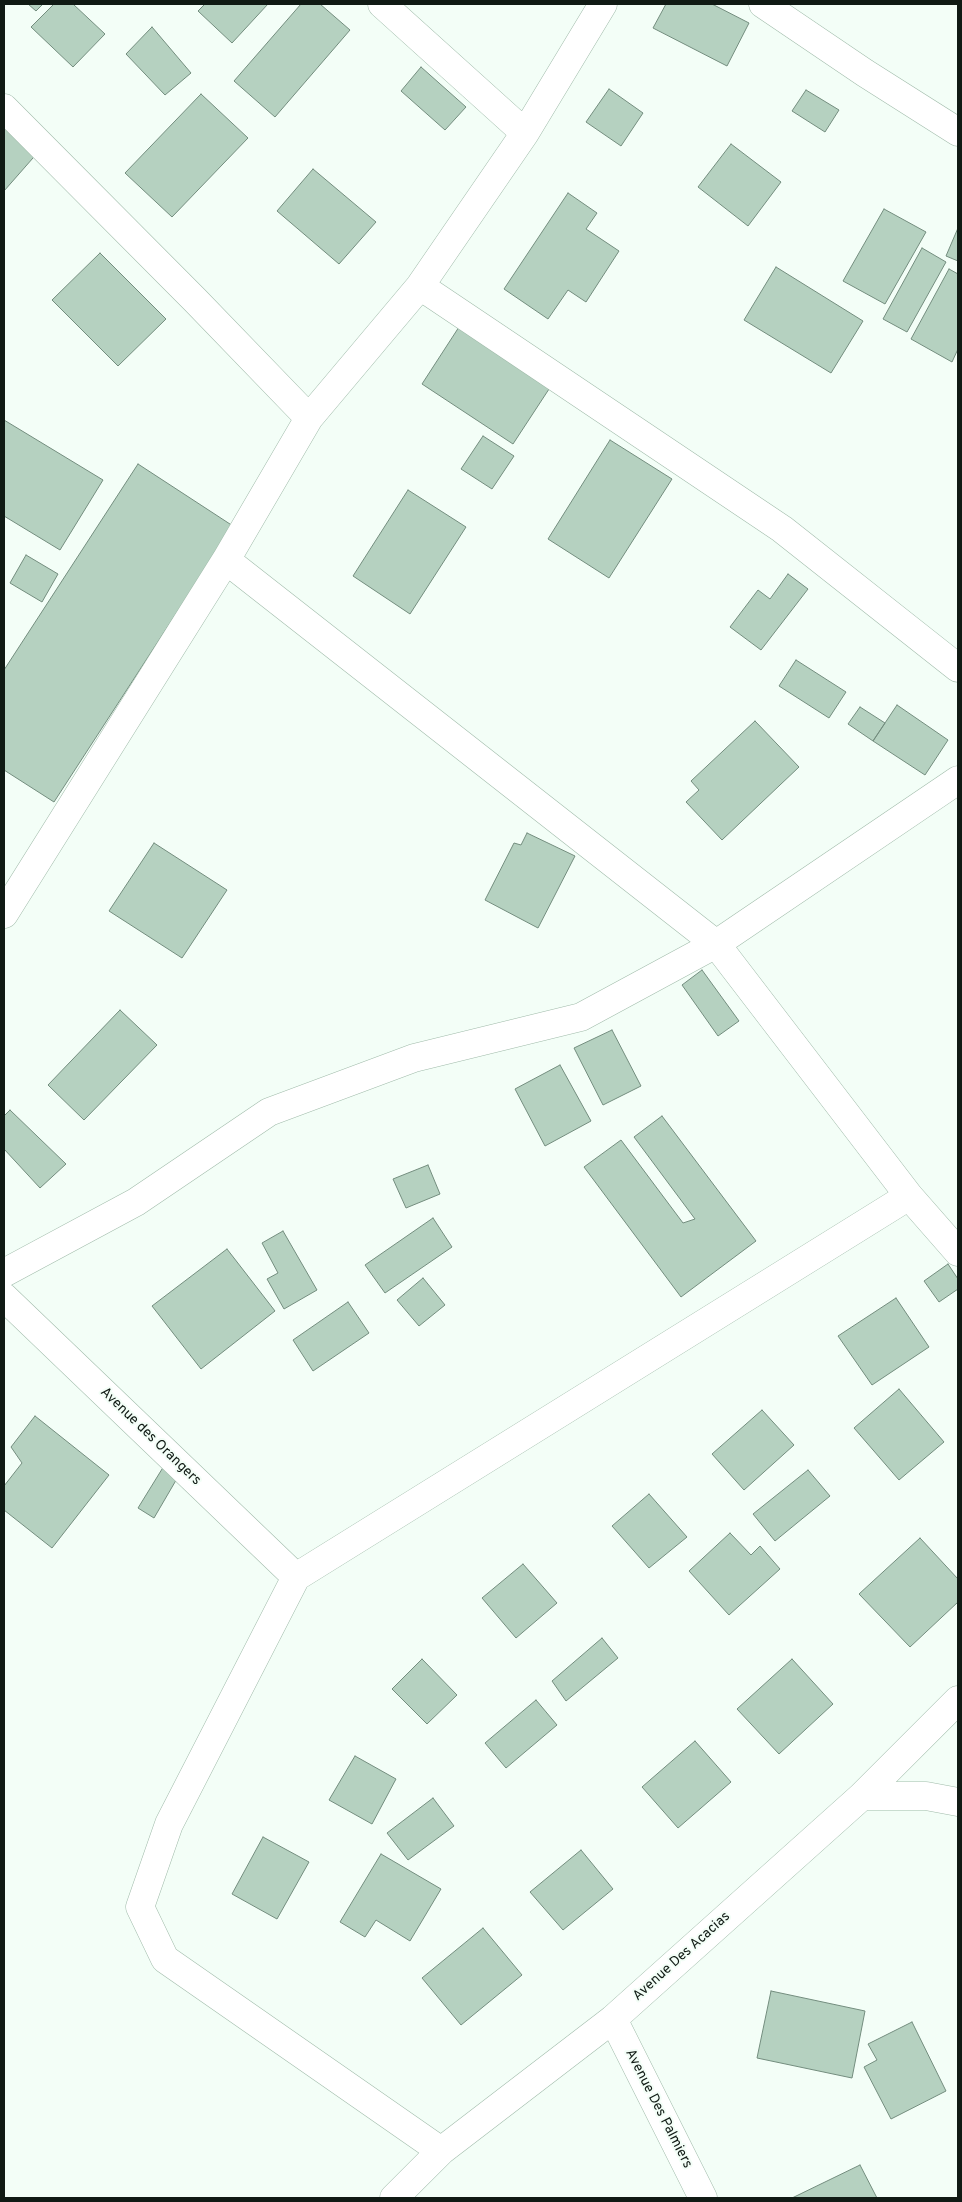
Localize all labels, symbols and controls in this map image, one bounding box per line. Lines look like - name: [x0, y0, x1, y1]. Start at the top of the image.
- street label: Avenue des Orangers: [96, 1385, 204, 1489]
- street label: Avenue Des Acacias: [630, 1909, 734, 2005]
- street label: Avenue Des Palmiers: [621, 2047, 695, 2171]

